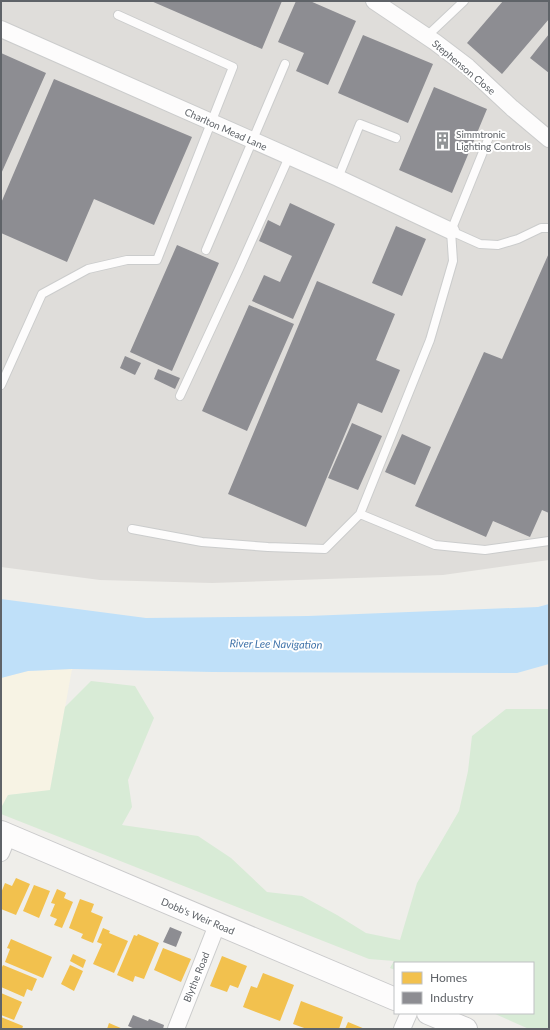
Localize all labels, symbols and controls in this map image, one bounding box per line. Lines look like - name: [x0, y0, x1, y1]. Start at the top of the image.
- street label: Stephenson Close: [430, 37, 498, 97]
- street label: Charlton Mead Lane: [183, 105, 269, 153]
- place label: Simmtronic Lighting Controls: [456, 128, 531, 152]
- building icon: Simmtronic Lighting Controls: [433, 130, 453, 150]
- water label: River Lee Navigation: [229, 636, 323, 651]
- street label: Dobb's Weir Road: [160, 895, 236, 937]
- street label: Blythe Road: [180, 950, 212, 1004]
- legend: [394, 962, 534, 1014]
- text: Homes: [430, 970, 467, 985]
- text: Industry: [430, 990, 474, 1005]

